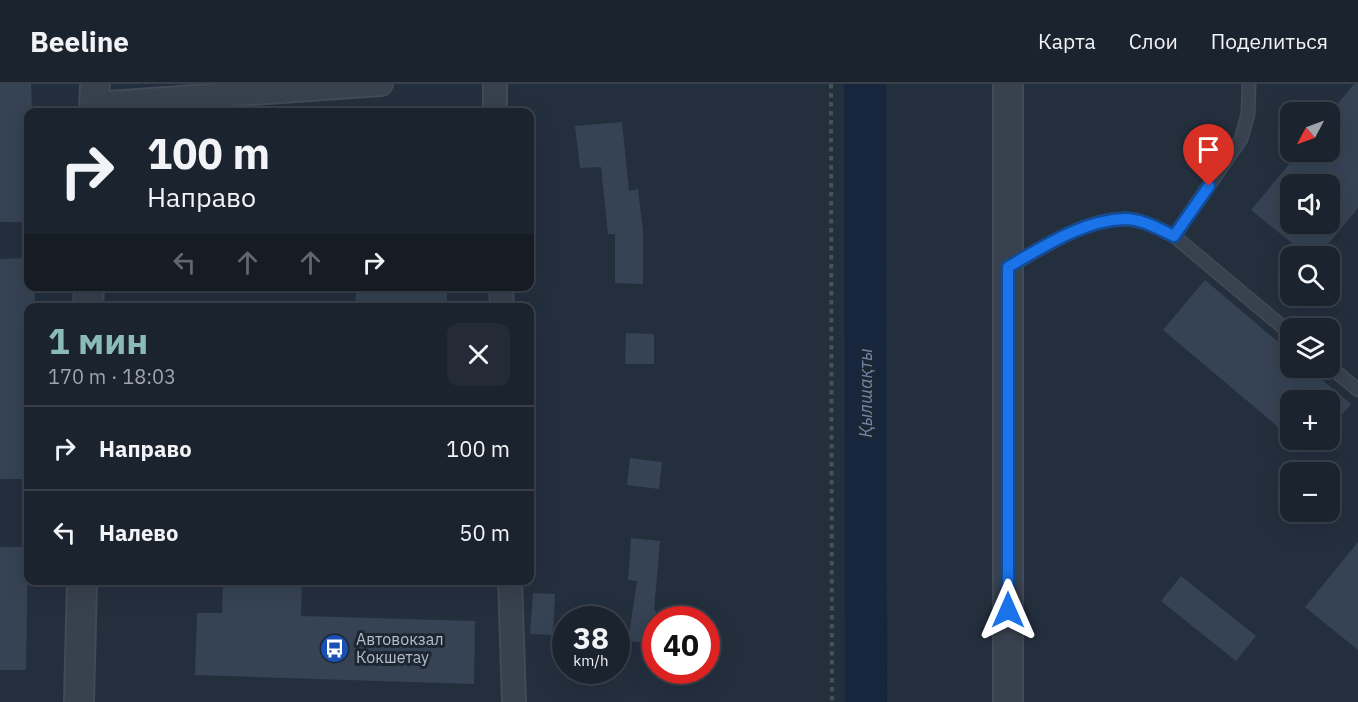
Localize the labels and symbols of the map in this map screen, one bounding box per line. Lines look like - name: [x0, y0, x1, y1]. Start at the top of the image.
- north arrow: [1280, 102, 1340, 162]
- pin: [1183, 124, 1234, 186]
- water label: Қылшақты: [854, 348, 877, 438]
- position arrow: [976, 578, 1040, 642]
- speed limit sign: 40: [642, 606, 720, 684]
- place label: Автовокзал Кокшетау: [356, 629, 444, 667]
- bus stop icon: Автовокзал Кокшетау: [319, 632, 351, 664]

